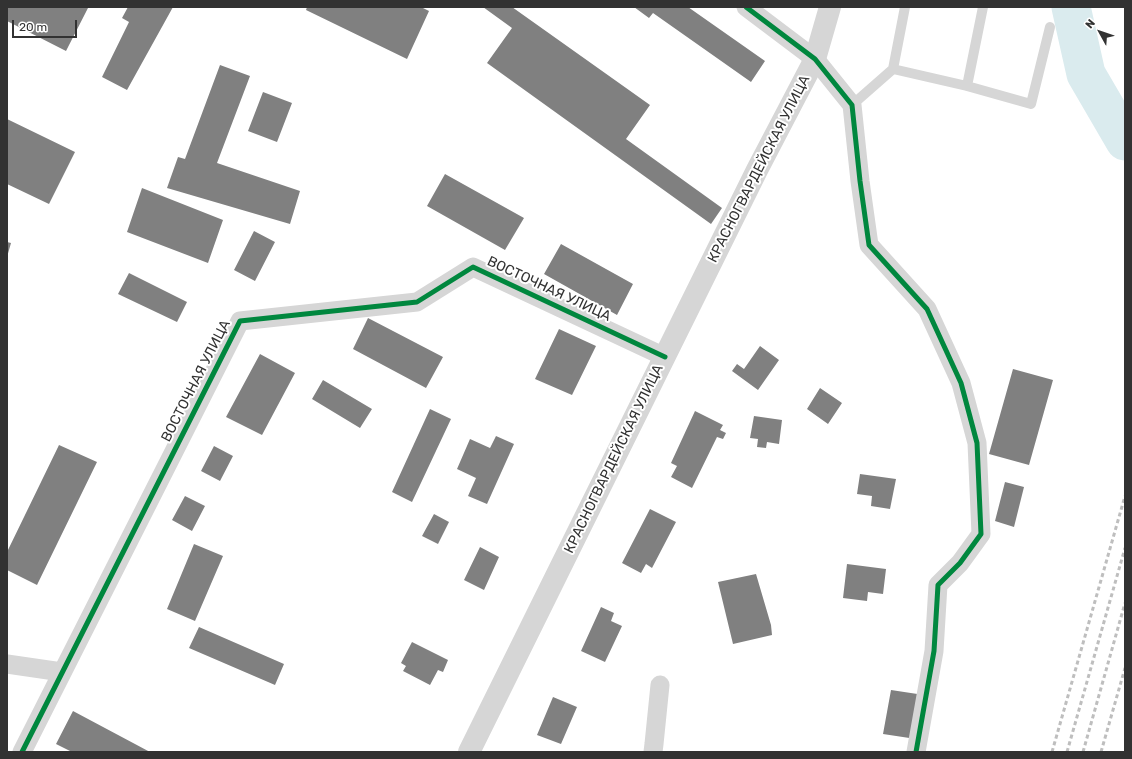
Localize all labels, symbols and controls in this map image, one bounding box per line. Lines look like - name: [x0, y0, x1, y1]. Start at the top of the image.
- scale bar: [14, 12, 79, 38]
- north arrow: [1080, 12, 1120, 52]
- text: N: [1083, 17, 1098, 31]
- text: 20 m: [19, 20, 47, 34]
- street label: КРАСНОГВАРДЕЙСКАЯ УЛИЦА: [704, 73, 814, 265]
- street label: ВОСТОЧНАЯ УЛИЦА: [484, 253, 614, 325]
- street label: ВОСТОЧНАЯ УЛИЦА: [158, 317, 234, 445]
- street label: КРАСНОГВАРДЕЙСКАЯ УЛИЦА: [561, 362, 667, 556]

